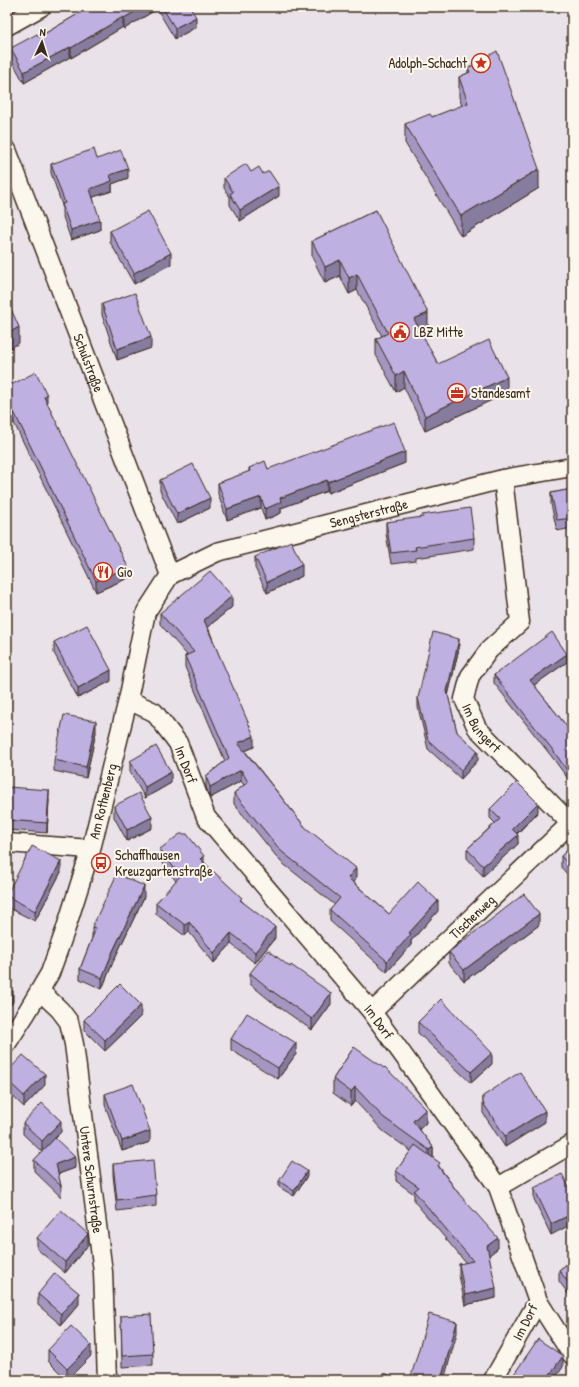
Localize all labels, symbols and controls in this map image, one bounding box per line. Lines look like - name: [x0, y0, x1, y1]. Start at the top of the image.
- north arrow: [22, 22, 62, 62]
- text: N: [39, 25, 46, 39]
- place icon: Adolph-Schacht: [470, 52, 492, 74]
- place label: Adolph-Schacht: [388, 53, 467, 73]
- public building icon: LBZ Mitte: [389, 321, 411, 343]
- place label: LBZ Mitte: [414, 322, 464, 341]
- street label: Schulstraße: [69, 331, 109, 395]
- office icon: Standesamt: [446, 382, 468, 404]
- place label: Standesamt: [471, 383, 530, 402]
- street label: Sengsterstraße: [328, 494, 410, 532]
- restaurant icon: Gio: [92, 561, 114, 583]
- place label: Gio: [117, 562, 133, 581]
- street label: Im Bungert: [458, 700, 506, 757]
- street label: Im Dorf: [171, 743, 202, 786]
- street label: Am Rothenberg: [84, 761, 122, 841]
- place label: Schaffhausen Kreuzgartenstraße: [115, 845, 213, 881]
- bus stop icon: Schaffhausen Kreuzgartenstraße: [90, 852, 112, 874]
- street label: Tischenweg: [445, 890, 499, 943]
- street label: Im Dorf: [360, 1000, 398, 1043]
- street label: Untere Schurnstraße: [76, 1125, 108, 1235]
- street label: Im Dorf: [507, 1300, 542, 1343]

